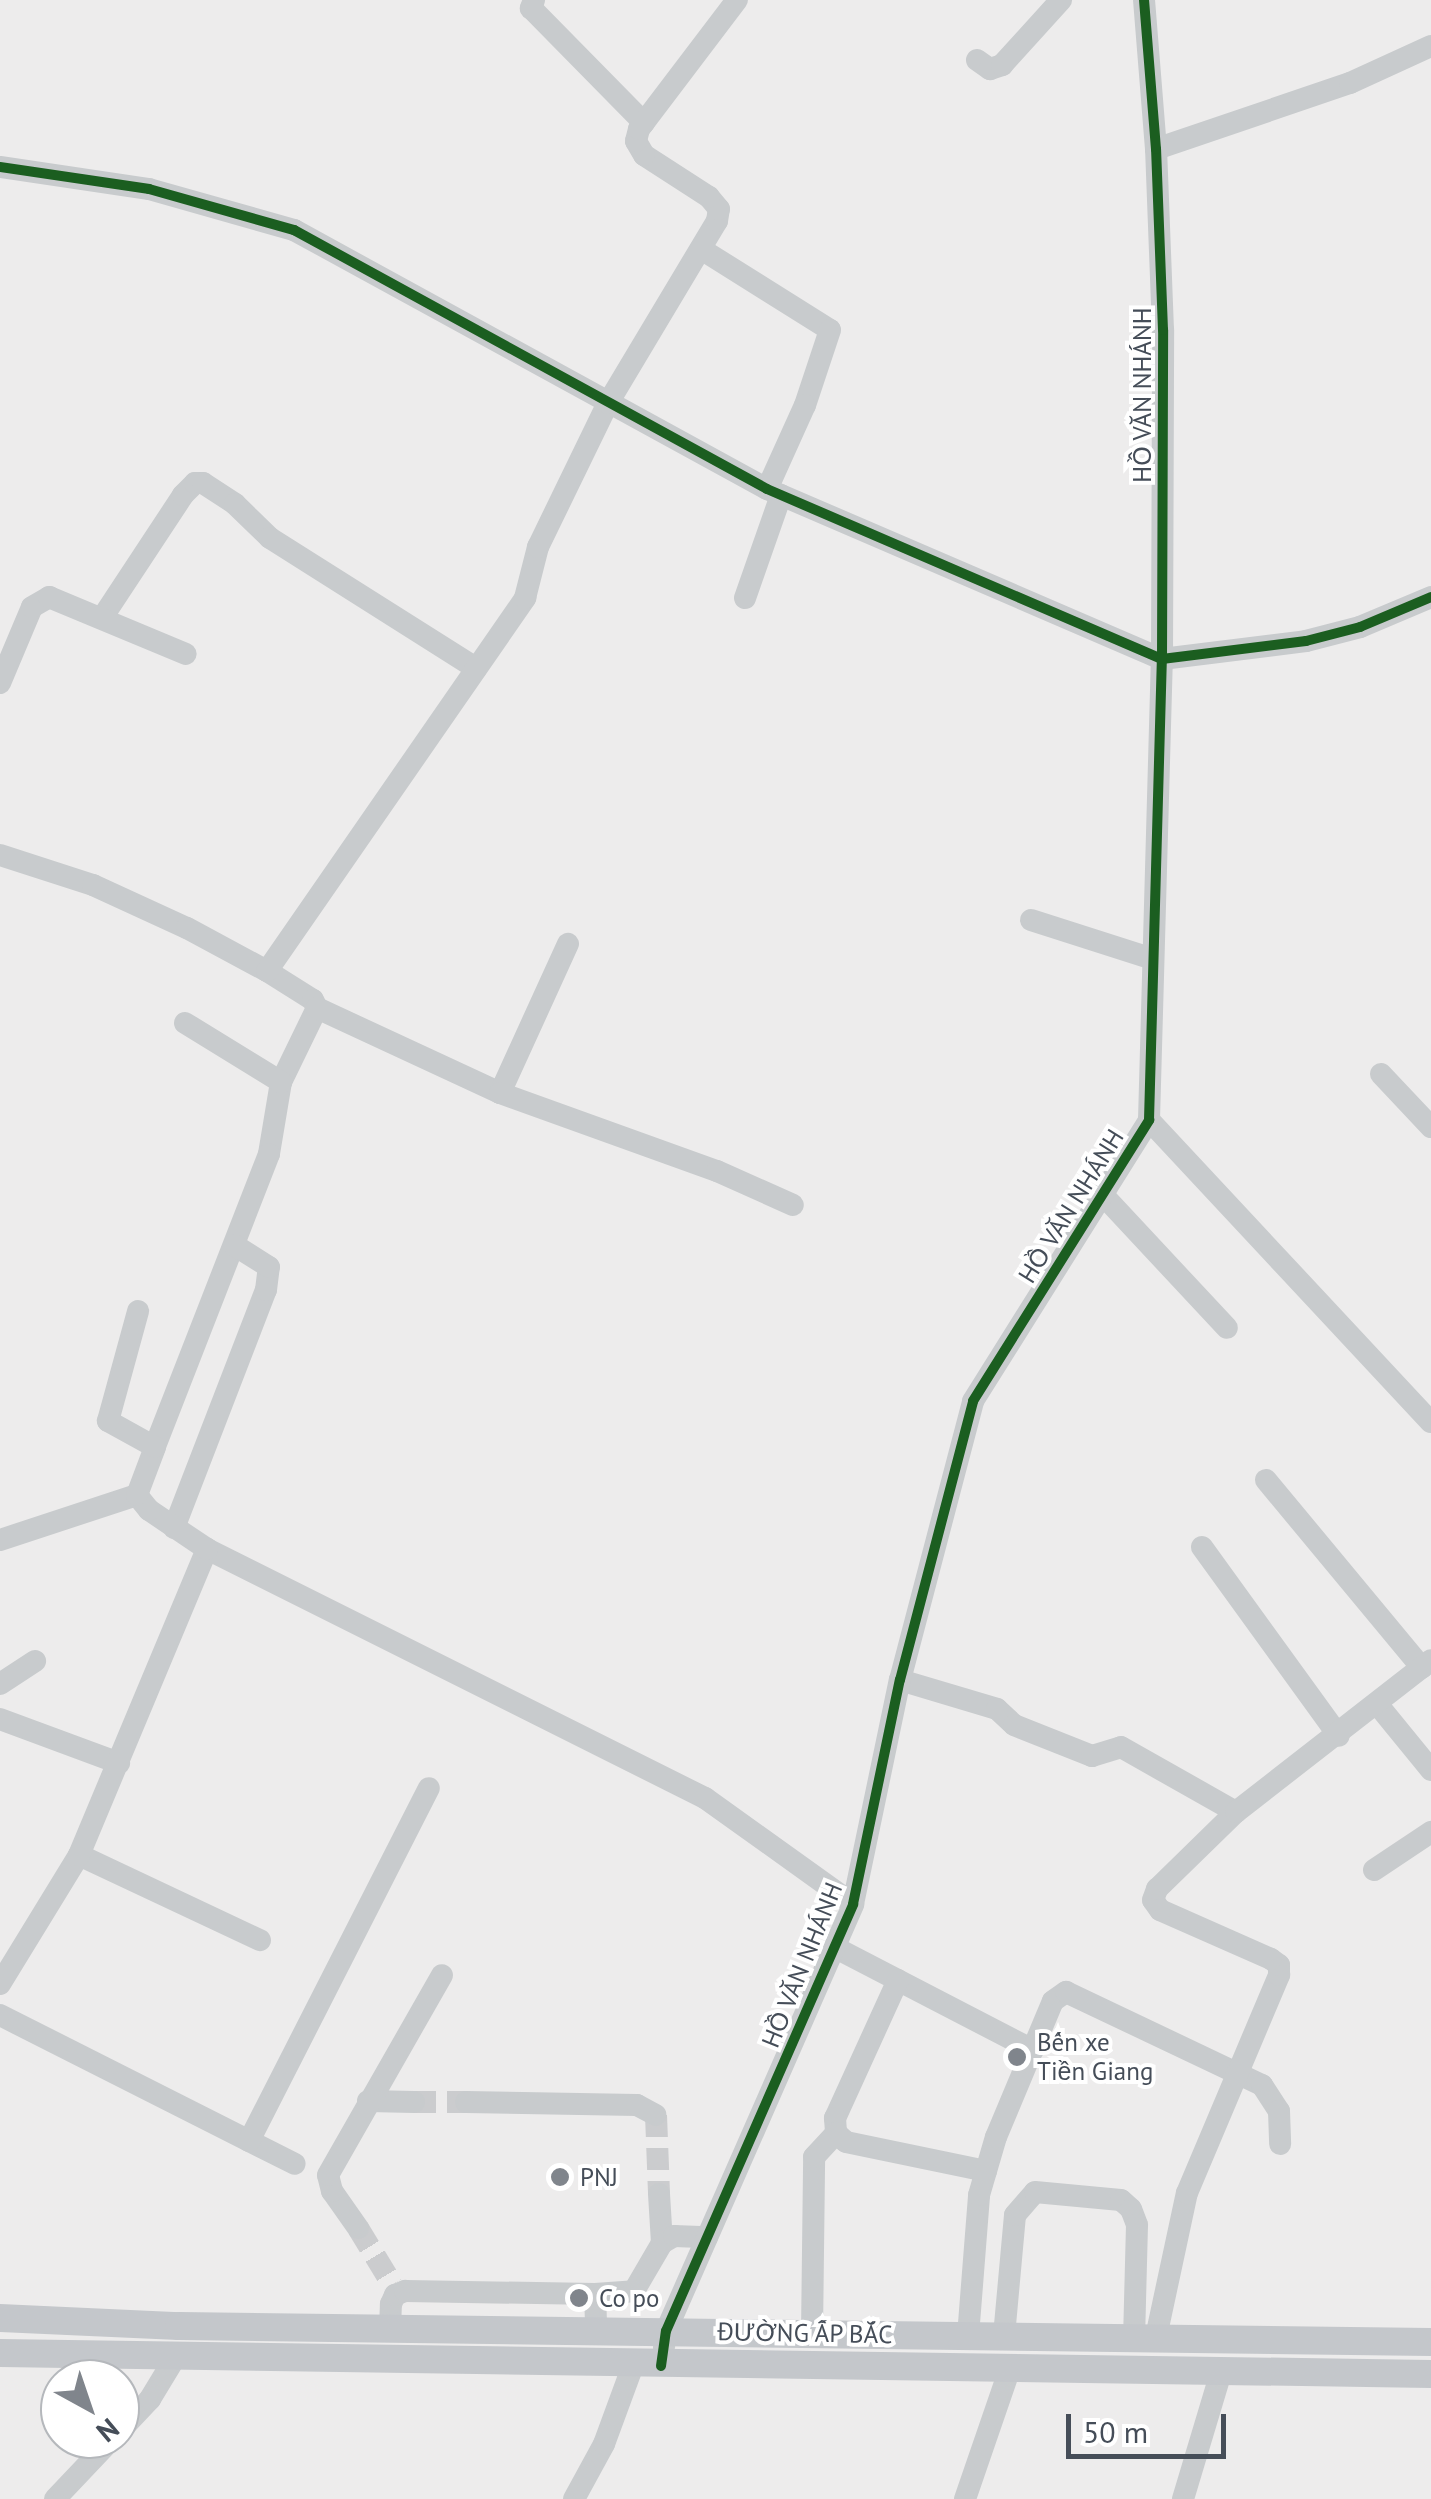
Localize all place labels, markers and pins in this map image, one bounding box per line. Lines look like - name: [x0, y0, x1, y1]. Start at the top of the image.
- place label: Bến xe Tiền Giang: [1037, 2028, 1153, 2087]
- marker: Bến xe Tiền Giang: [1006, 2046, 1028, 2068]
- place label: PNJ: [580, 2162, 618, 2192]
- marker: PNJ: [549, 2166, 571, 2188]
- place label: Co po: [599, 2283, 659, 2313]
- marker: Co po: [568, 2287, 590, 2309]

